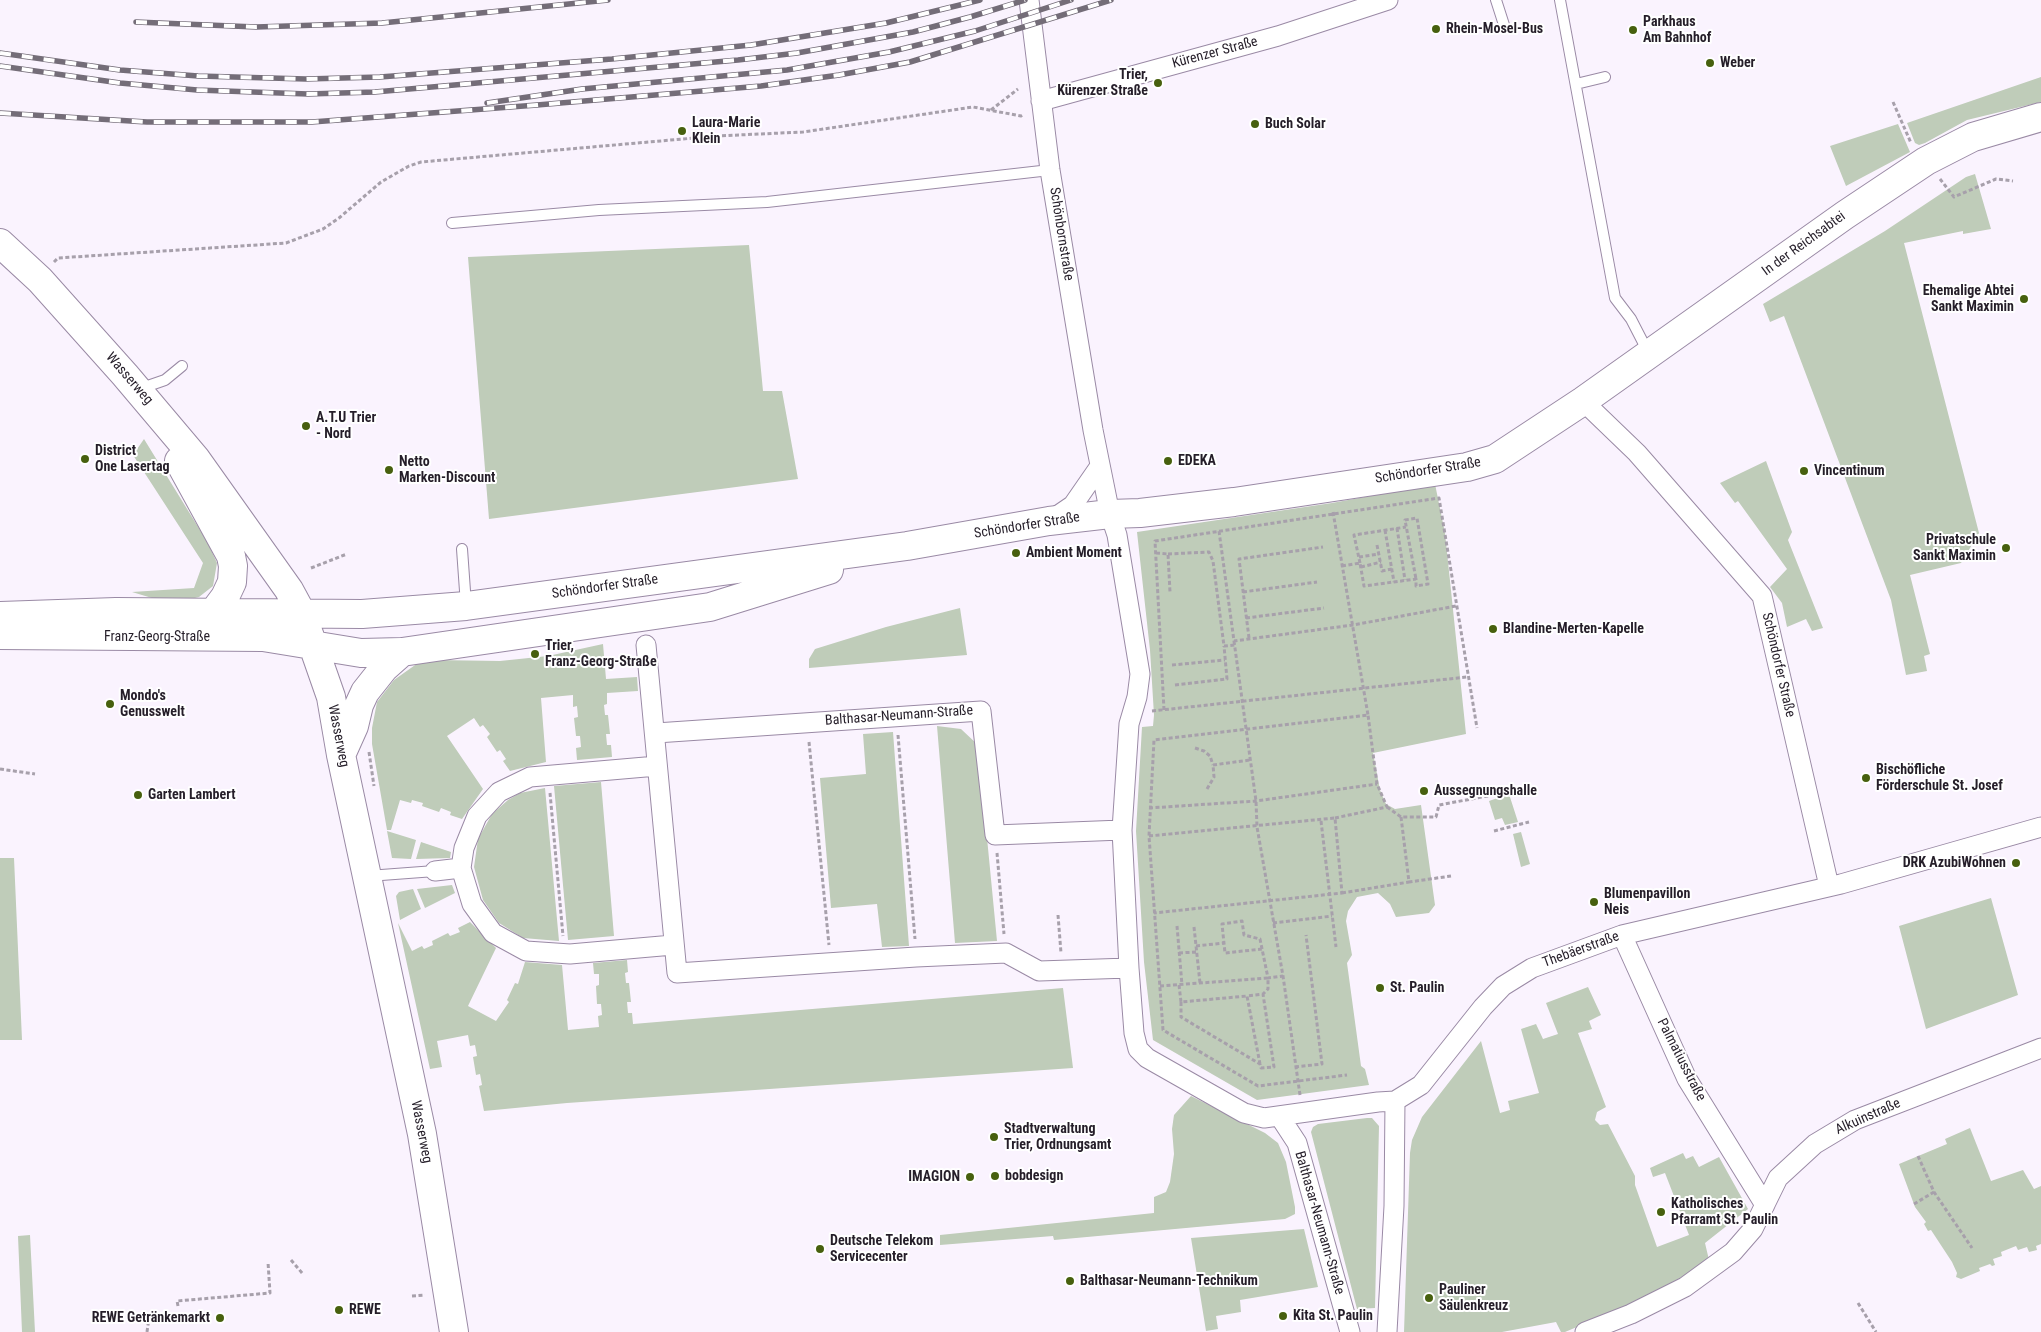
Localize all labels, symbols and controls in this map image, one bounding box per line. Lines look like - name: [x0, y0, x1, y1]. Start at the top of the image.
- place label: Parkhaus Am Bahnhof: [1643, 14, 1711, 46]
- place label: Rhein-Mosel-Bus: [1446, 21, 1543, 37]
- marker: Rhein-Mosel-Bus: [1430, 23, 1442, 35]
- marker: Parkhaus Am Bahnhof: [1627, 24, 1639, 36]
- street label: Kürenzer Straße: [1170, 34, 1260, 72]
- place label: Weber: [1720, 55, 1755, 71]
- marker: Weber: [1704, 57, 1716, 69]
- place label: Trier, Kürenzer Straße: [1057, 67, 1148, 100]
- marker: Trier, Kürenzer Straße: [1152, 77, 1164, 89]
- place label: Laura-Marie Klein: [692, 115, 760, 148]
- place label: Buch Solar: [1265, 116, 1326, 132]
- marker: Buch Solar: [1249, 118, 1261, 130]
- marker: Laura-Marie Klein: [676, 125, 688, 137]
- street label: Schönbornstraße: [1045, 186, 1077, 282]
- street label: In der Reichsabtei: [1759, 208, 1849, 280]
- place label: Ehemalige Abtei Sankt Maximin: [1923, 283, 2014, 316]
- marker: Ehemalige Abtei Sankt Maximin: [2018, 293, 2030, 305]
- street label: Wasserweg: [102, 350, 156, 408]
- place label: A.T.U Trier - Nord: [316, 410, 376, 442]
- marker: A.T.U Trier - Nord: [300, 420, 312, 432]
- place label: District One Lasertag: [95, 443, 170, 476]
- marker: District One Lasertag: [79, 453, 91, 465]
- place label: EDEKA: [1178, 453, 1216, 469]
- place label: Netto Marken-Discount: [399, 454, 495, 487]
- street label: Schöndorfer Straße: [1374, 454, 1482, 488]
- marker: EDEKA: [1162, 455, 1174, 467]
- place label: Vincentinum: [1814, 463, 1885, 479]
- marker: Netto Marken-Discount: [383, 464, 395, 476]
- marker: Vincentinum: [1798, 465, 1810, 477]
- street label: Schöndorfer Straße: [973, 509, 1081, 543]
- place label: Privatschule Sankt Maximin: [1913, 532, 1996, 564]
- marker: Privatschule Sankt Maximin: [2000, 542, 2012, 554]
- place label: Ambient Moment: [1026, 545, 1122, 561]
- marker: Ambient Moment: [1010, 547, 1022, 559]
- street label: Schöndorfer Straße: [551, 571, 659, 603]
- street label: Schöndorfer Straße: [1758, 611, 1798, 719]
- place label: Blandine-Merten-Kapelle: [1503, 621, 1644, 637]
- marker: Blandine-Merten-Kapelle: [1487, 623, 1499, 635]
- street label: Franz-Georg-Straße: [104, 629, 210, 645]
- place label: Trier, Franz-Georg-Straße: [545, 638, 657, 670]
- marker: Trier, Franz-Georg-Straße: [529, 648, 541, 660]
- place label: Mondo's Genusswelt: [120, 688, 185, 720]
- marker: Mondo's Genusswelt: [104, 698, 116, 710]
- street label: Balthasar-Neumann-Straße: [824, 702, 974, 730]
- street label: Wasserweg: [324, 703, 352, 769]
- place label: Bischöfliche Förderschule St. Josef: [1876, 762, 2003, 794]
- marker: Bischöfliche Förderschule St. Josef: [1860, 772, 1872, 784]
- place label: Aussegnungshalle: [1434, 783, 1537, 799]
- marker: Aussegnungshalle: [1418, 785, 1430, 797]
- place label: Garten Lambert: [148, 787, 235, 803]
- marker: Garten Lambert: [132, 789, 144, 801]
- place label: DRK AzubiWohnen: [1903, 855, 2006, 871]
- marker: DRK AzubiWohnen: [2010, 857, 2022, 869]
- place label: Blumenpavillon Neis: [1604, 886, 1690, 919]
- marker: Blumenpavillon Neis: [1588, 896, 1600, 908]
- street label: Thebäerstraße: [1540, 928, 1622, 972]
- place label: St. Paulin: [1390, 980, 1444, 996]
- marker: St. Paulin: [1374, 982, 1386, 994]
- street label: Palmatiusstraße: [1653, 1016, 1709, 1104]
- street label: Alkuinstraße: [1833, 1095, 1903, 1139]
- street label: Wasserweg: [407, 1099, 435, 1165]
- place label: Stadtverwaltung Trier, Ordnungsamt: [1004, 1121, 1111, 1154]
- marker: Stadtverwaltung Trier, Ordnungsamt: [988, 1131, 1000, 1143]
- street label: Balthasar-Neumann-Straße: [1290, 1149, 1348, 1297]
- place label: bobdesign: [1005, 1168, 1063, 1184]
- place label: IMAGION: [908, 1169, 960, 1185]
- marker: bobdesign: [989, 1170, 1001, 1182]
- marker: IMAGION: [964, 1171, 976, 1183]
- place label: Katholisches Pfarramt St. Paulin: [1671, 1196, 1778, 1228]
- marker: Katholisches Pfarramt St. Paulin: [1655, 1206, 1667, 1218]
- place label: Deutsche Telekom Servicecenter: [830, 1233, 933, 1266]
- marker: Deutsche Telekom Servicecenter: [814, 1243, 826, 1255]
- place label: Balthasar-Neumann-Technikum: [1080, 1273, 1258, 1289]
- marker: Balthasar-Neumann-Technikum: [1064, 1275, 1076, 1287]
- place label: Pauliner Säulenkreuz: [1439, 1282, 1508, 1314]
- marker: Pauliner Säulenkreuz: [1423, 1292, 1435, 1304]
- place label: REWE: [349, 1302, 381, 1318]
- marker: REWE: [333, 1304, 345, 1316]
- place label: Kita St. Paulin: [1293, 1308, 1373, 1324]
- place label: REWE Getränkemarkt: [92, 1310, 210, 1326]
- marker: Kita St. Paulin: [1277, 1310, 1289, 1322]
- marker: REWE Getränkemarkt: [214, 1312, 226, 1324]

